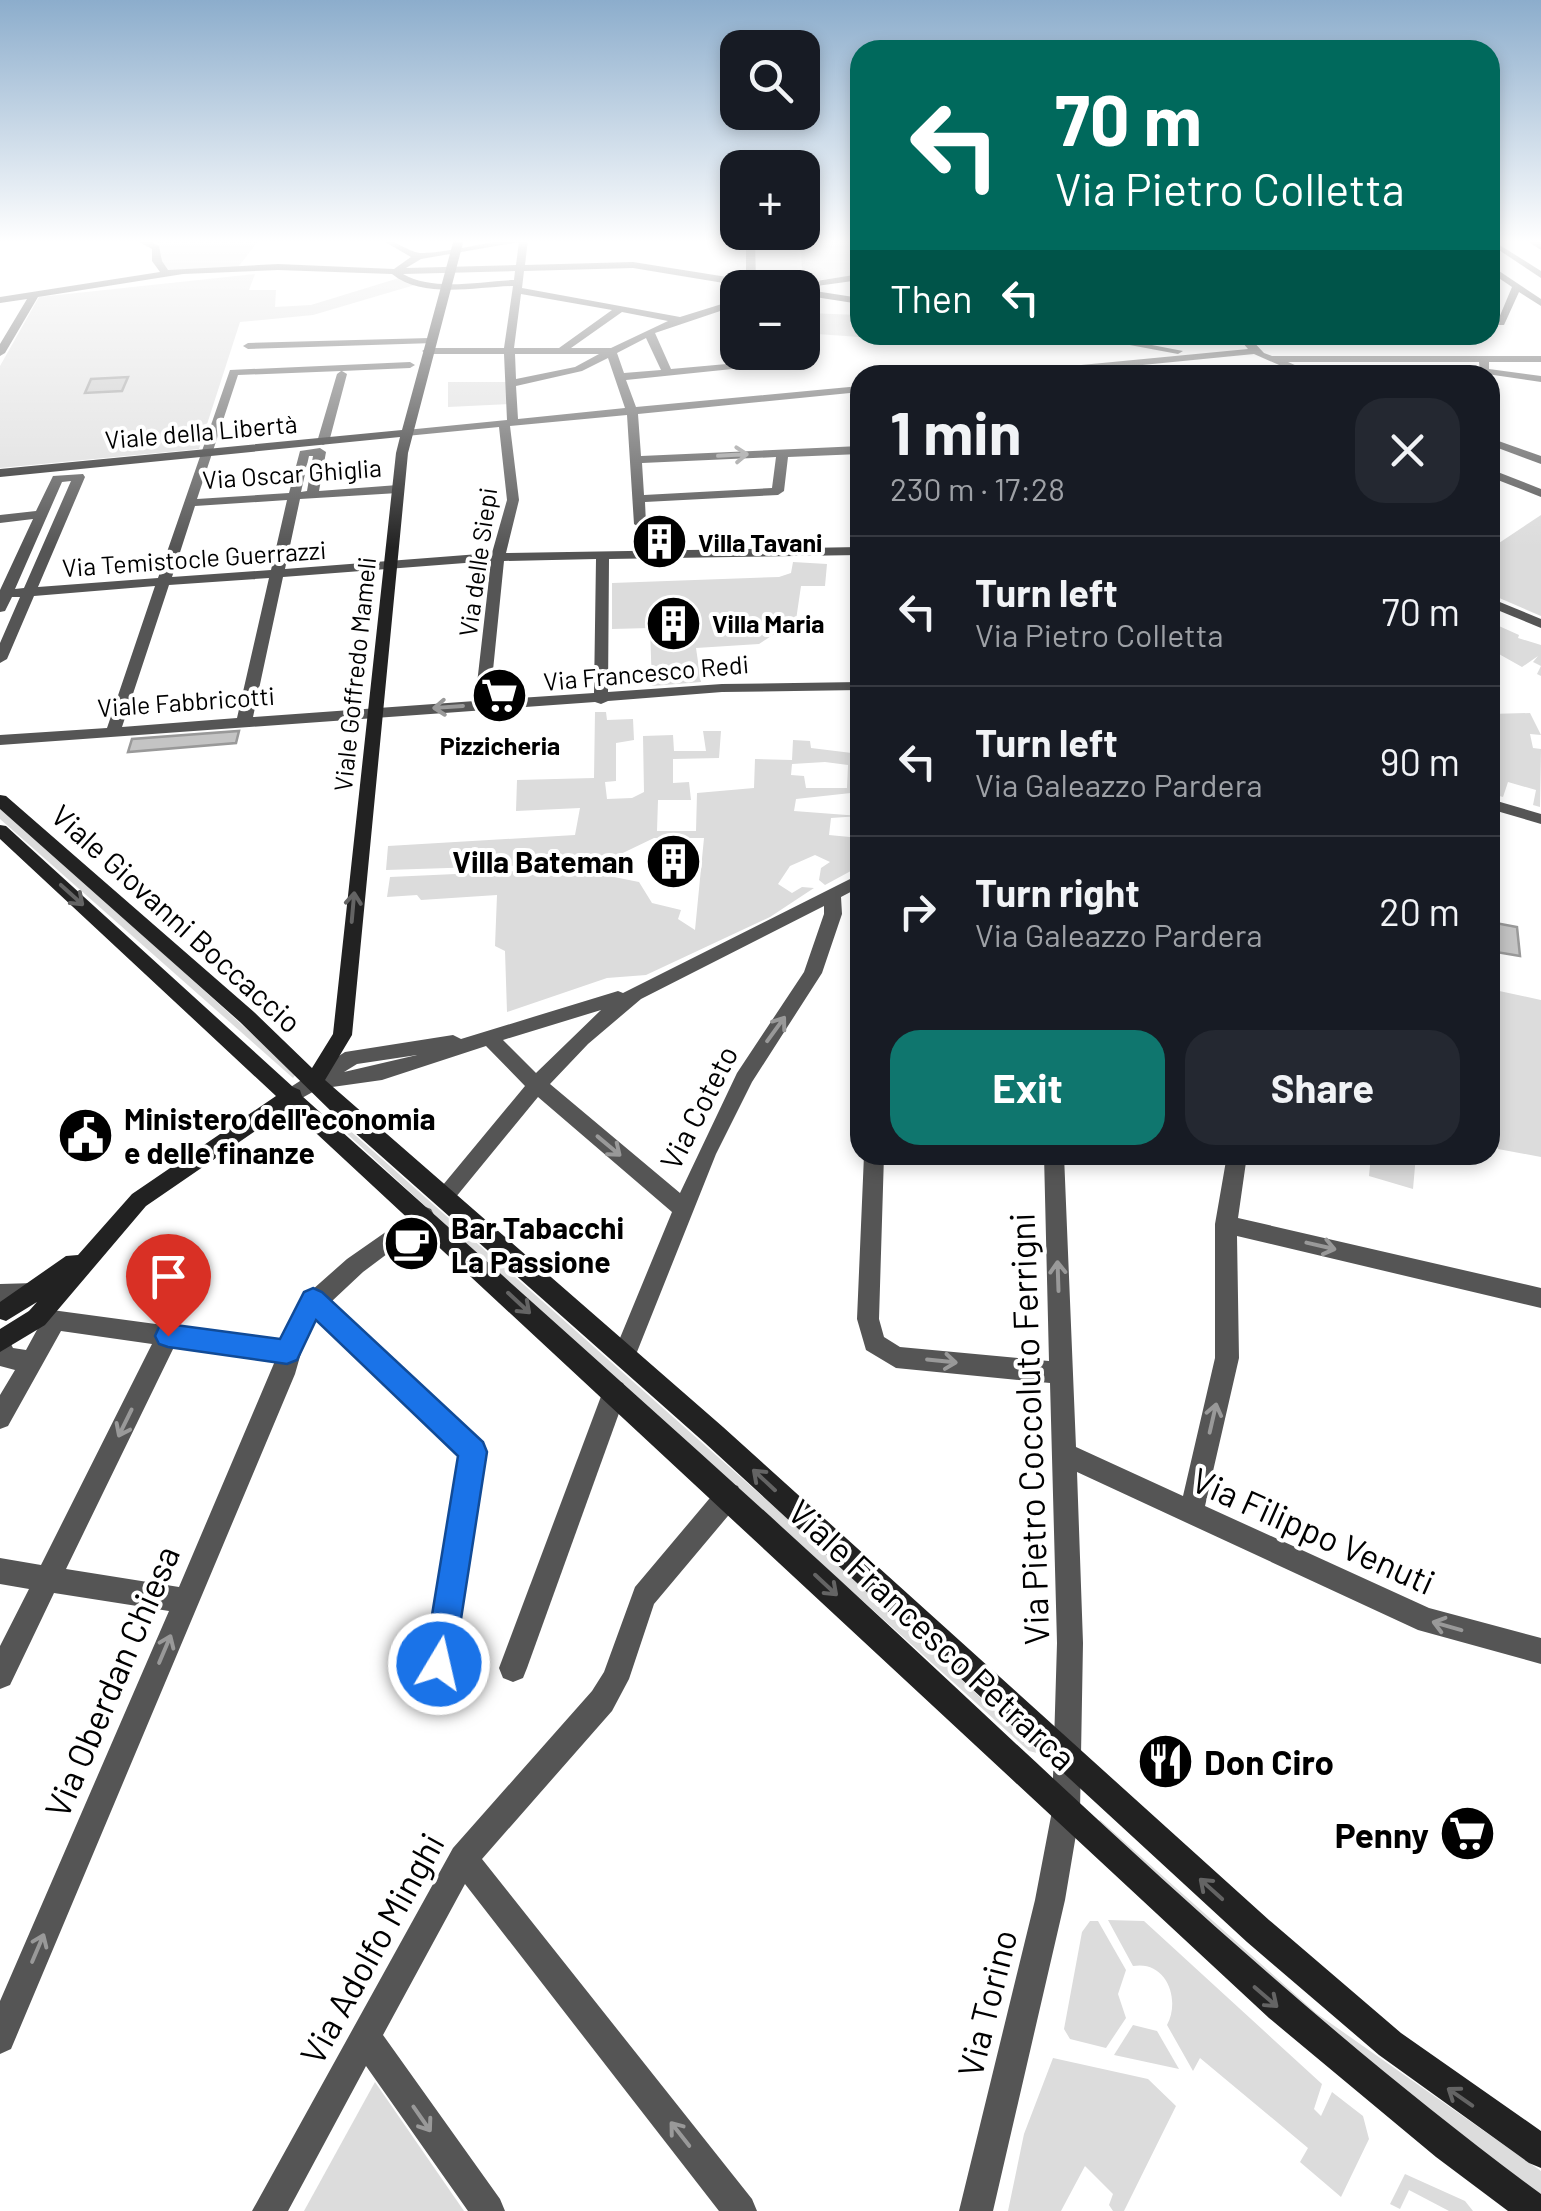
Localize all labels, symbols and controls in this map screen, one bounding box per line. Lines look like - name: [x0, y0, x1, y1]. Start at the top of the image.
- map controls: [720, 30, 820, 370]
- button: search: [720, 30, 820, 130]
- text: 70 m: [1055, 76, 1202, 160]
- icon: left: [890, 80, 1020, 210]
- button: +: [720, 150, 820, 250]
- text: Via Pietro Colletta: [1055, 161, 1405, 215]
- button: −: [720, 270, 820, 370]
- icon: left: [993, 270, 1048, 325]
- text: Then: [890, 275, 973, 321]
- text: 1 min: [890, 395, 1021, 467]
- button: close: [1355, 398, 1460, 503]
- street label: Viale della Libertà: [104, 408, 298, 454]
- one-way arrow: [717, 445, 749, 464]
- street label: Via Oscar Ghiglia: [201, 452, 383, 494]
- text: 230 m · 17:28: [890, 469, 1065, 507]
- street label: Via delle Siepi: [452, 486, 502, 638]
- building icon: Villa Tavani: [629, 512, 689, 572]
- place label: Villa Tavani: [698, 527, 822, 557]
- street label: Via Temistocle Guerrazzi: [61, 534, 327, 582]
- street label: Viale Goffredo Mameli: [327, 555, 381, 793]
- text: Turn left: [975, 569, 1118, 615]
- icon: left: [890, 584, 945, 639]
- text: 70 m: [1382, 588, 1460, 634]
- building icon: Villa Maria: [643, 593, 703, 653]
- place label: Villa Maria: [712, 608, 825, 638]
- text: Via Pietro Colletta: [975, 615, 1224, 653]
- street label: Via Francesco Redi: [542, 648, 750, 696]
- supermarket icon: Pizzicheria: [470, 666, 530, 726]
- street label: Viale Fabbricotti: [96, 680, 276, 722]
- one-way arrow: [433, 698, 465, 717]
- text: Turn left: [975, 719, 1118, 765]
- place label: Pizzicheria: [440, 730, 560, 760]
- icon: left: [890, 734, 945, 789]
- text: 90 m: [1380, 738, 1460, 784]
- text: Via Galeazzo Pardera: [975, 765, 1263, 803]
- street label: Viale Giovanni Boccaccio: [45, 796, 309, 1040]
- building icon: Villa Bateman: [643, 831, 703, 891]
- place label: Villa Bateman: [452, 843, 634, 879]
- text: Turn right: [975, 869, 1140, 915]
- one-way arrow: [59, 884, 84, 907]
- icon: right: [890, 884, 945, 939]
- text: 20 m: [1379, 888, 1460, 934]
- one-way arrow: [344, 891, 363, 924]
- text: Via Galeazzo Pardera: [975, 915, 1263, 953]
- one-way arrow: [766, 1016, 787, 1043]
- button: Exit: [890, 1030, 1165, 1145]
- button: Share: [1185, 1030, 1460, 1145]
- street label: Via Coteto: [652, 1039, 744, 1175]
- place label: Ministero dell'economia e delle finanze: [124, 1100, 436, 1170]
- public building icon: Ministero dell'economia e delle finanze: [55, 1105, 115, 1165]
- one-way arrow: [596, 1135, 622, 1157]
- place label: Bar Tabacchi La Passione: [451, 1209, 624, 1279]
- street label: Via Pietro Coccoluto Ferrigni: [999, 1212, 1057, 1646]
- cafe icon: Bar Tabacchi La Passione: [382, 1214, 442, 1274]
- pin: [126, 1234, 211, 1337]
- one-way arrow: [1304, 1238, 1336, 1256]
- icon: arrive: [141, 1249, 196, 1304]
- one-way arrow: [1048, 1260, 1067, 1292]
- one-way arrow: [507, 1291, 531, 1315]
- one-way arrow: [926, 1352, 958, 1371]
- one-way arrow: [1205, 1403, 1223, 1435]
- one-way arrow: [115, 1408, 134, 1437]
- street label: Via Filippo Venuti: [1186, 1458, 1442, 1602]
- one-way arrow: [753, 1468, 777, 1492]
- street label: Viale Francesco Petrarca: [781, 1490, 1085, 1778]
- street label: Via Oberdan Chiesa: [35, 1539, 187, 1823]
- one-way arrow: [813, 1573, 838, 1596]
- position arrow: [387, 1612, 491, 1716]
- one-way arrow: [1431, 1616, 1463, 1635]
- one-way arrow: [157, 1634, 175, 1665]
- restaurant icon: Don Ciro: [1135, 1731, 1195, 1791]
- place label: Don Ciro: [1204, 1740, 1334, 1782]
- supermarket icon: Penny: [1438, 1804, 1498, 1864]
- place label: Penny: [1335, 1813, 1429, 1855]
- street label: Via Adolfo Minghi: [290, 1825, 452, 2071]
- one-way arrow: [1199, 1877, 1224, 1900]
- street label: Via Torino: [947, 1925, 1025, 2081]
- one-way arrow: [30, 1933, 48, 1964]
- one-way arrow: [1253, 1985, 1278, 2008]
- one-way arrow: [1447, 2087, 1475, 2108]
- one-way arrow: [411, 2105, 432, 2132]
- one-way arrow: [669, 2122, 691, 2148]

